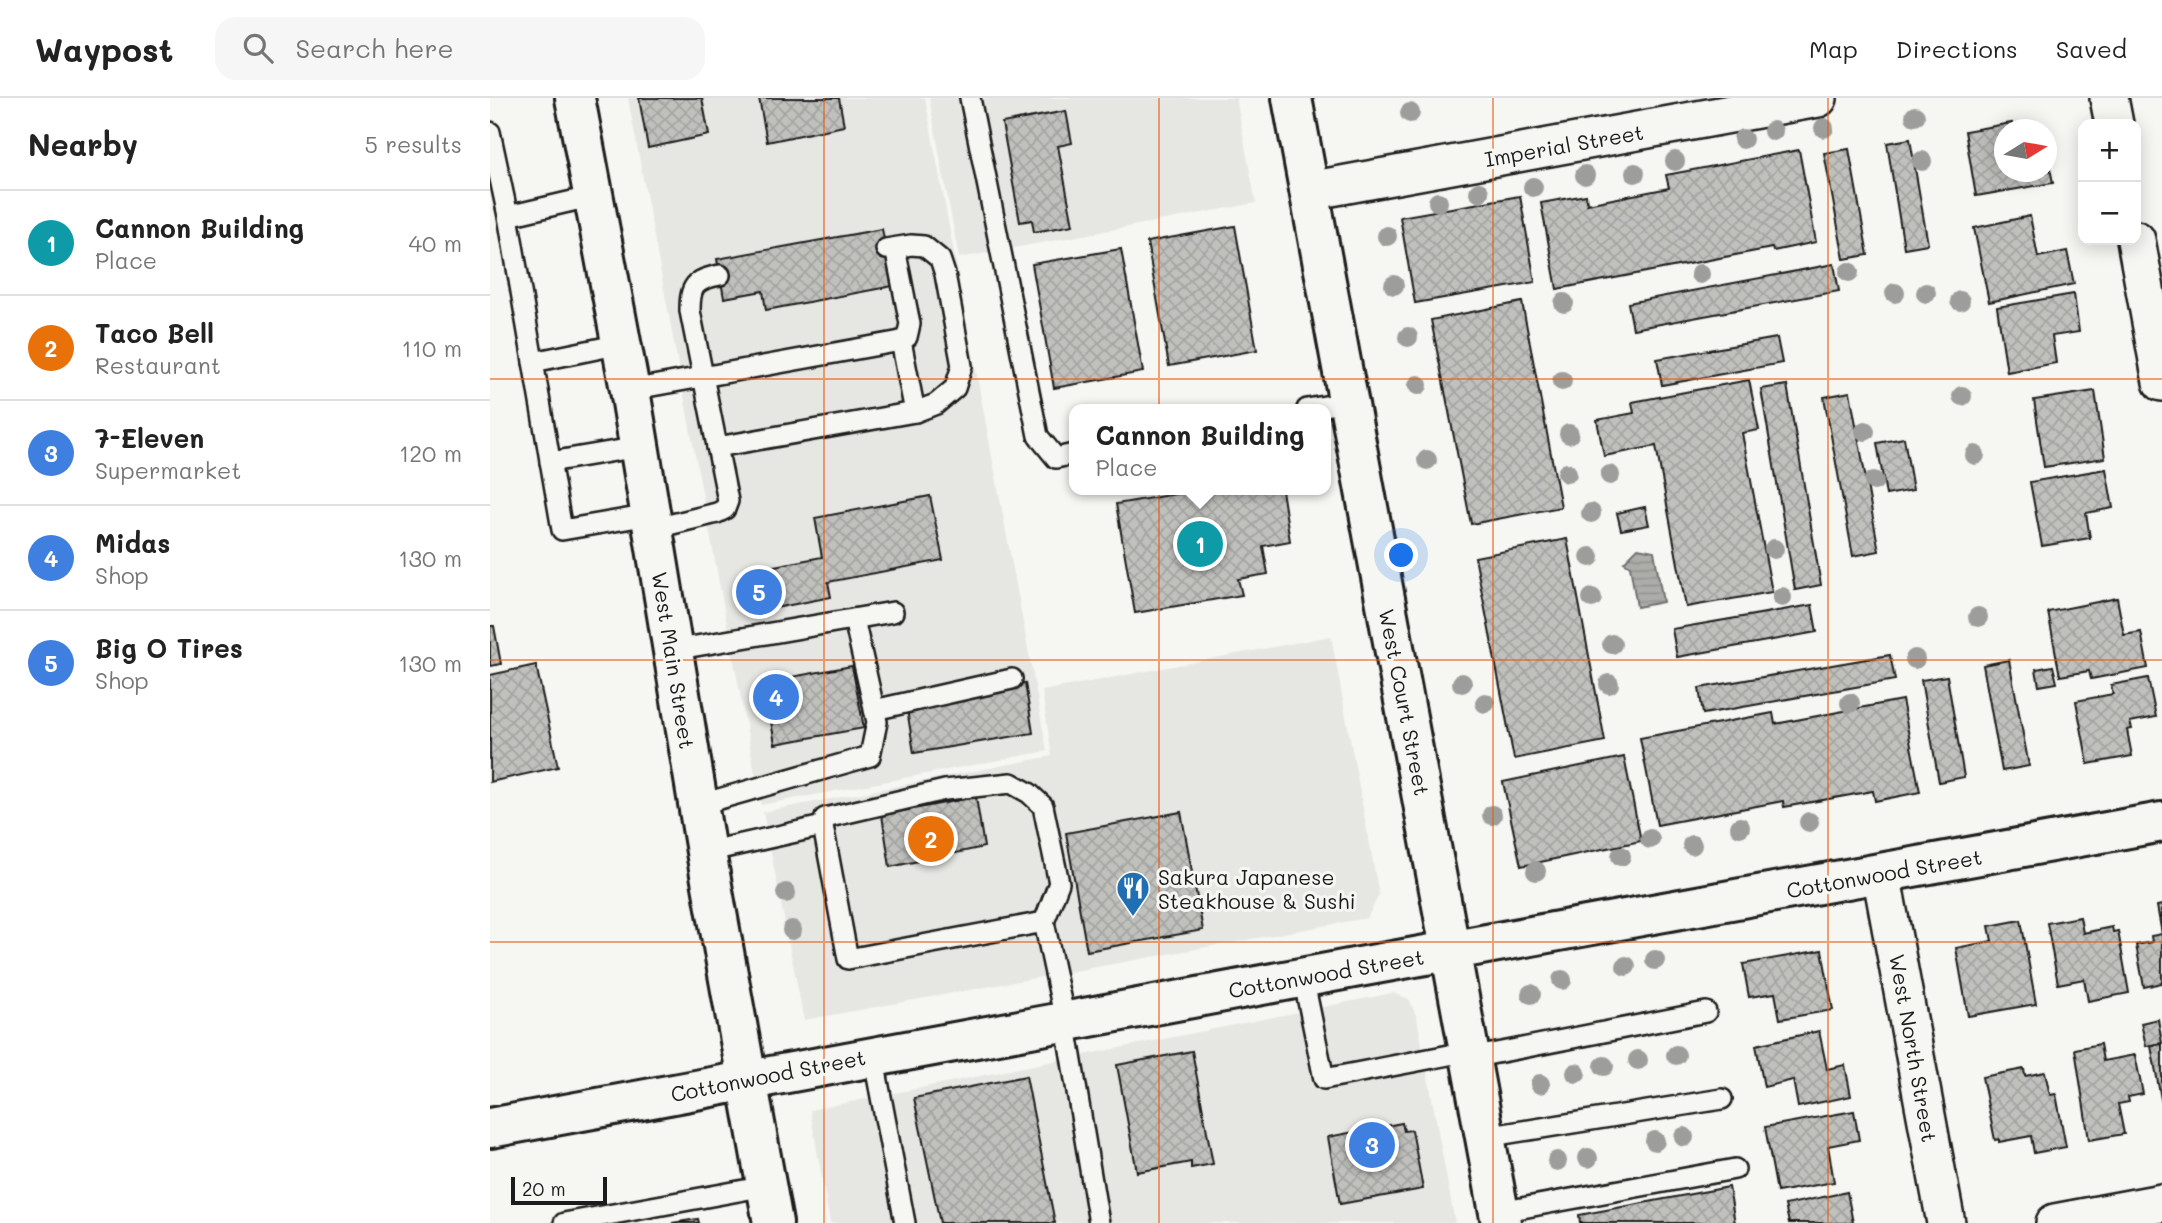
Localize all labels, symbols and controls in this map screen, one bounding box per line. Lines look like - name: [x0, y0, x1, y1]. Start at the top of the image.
- search box: [215, 17, 705, 80]
- text: Waypost: [35, 27, 173, 70]
- icon: search: [239, 29, 277, 67]
- text: Search here: [295, 31, 454, 65]
- text: Map: [1809, 33, 1858, 64]
- text: Directions: [1896, 33, 2018, 64]
- text: Saved: [2056, 33, 2127, 64]
- street label: Imperial Street: [1482, 118, 1646, 172]
- north arrow: [1994, 119, 2057, 182]
- map controls: [2078, 119, 2141, 245]
- button: +: [2078, 119, 2141, 182]
- text: Nearby: [28, 124, 138, 164]
- text: 5 results: [365, 129, 462, 159]
- button: −: [2078, 182, 2141, 245]
- text: Cannon Building: [95, 211, 304, 245]
- text: 1: [46, 228, 56, 258]
- text: 40 m: [409, 228, 462, 258]
- text: Place: [95, 245, 157, 275]
- text: Taco Bell: [95, 316, 214, 350]
- text: 2: [45, 333, 57, 363]
- text: 110 m: [402, 333, 462, 363]
- text: Restaurant: [95, 350, 221, 380]
- popup: [1069, 404, 1331, 495]
- text: Cannon Building: [1095, 418, 1305, 452]
- text: 7-Eleven: [95, 421, 204, 455]
- text: 3: [44, 438, 58, 468]
- text: 120 m: [399, 438, 462, 468]
- text: Place: [1095, 452, 1157, 482]
- text: Supermarket: [95, 455, 241, 485]
- pin: 1: [1177, 518, 1223, 570]
- text: Midas: [95, 526, 170, 560]
- your location: [1384, 538, 1418, 572]
- text: 4: [44, 543, 58, 573]
- text: 130 m: [398, 543, 462, 573]
- text: Shop: [95, 560, 149, 590]
- pin: 5: [736, 566, 782, 618]
- street label: West Main Street: [647, 569, 701, 751]
- street label: West Court Street: [1374, 606, 1436, 798]
- text: Big O Tires: [95, 631, 243, 665]
- text: 5: [44, 648, 58, 678]
- text: 130 m: [398, 648, 462, 678]
- text: Shop: [95, 665, 149, 695]
- pin: 4: [753, 671, 799, 723]
- pin: 2: [908, 813, 954, 865]
- street label: Cottonwood Street: [1784, 843, 1984, 903]
- place label: Sakura Japanese Steakhouse & Sushi: [1158, 863, 1356, 914]
- restaurant icon: Sakura Japanese Steakhouse & Sushi: [1114, 869, 1152, 918]
- street label: Cottonwood Street: [1226, 943, 1426, 1003]
- street label: West North Street: [1884, 952, 1944, 1144]
- street label: Cottonwood Street: [668, 1043, 868, 1107]
- pin: 3: [1349, 1119, 1395, 1171]
- scale bar: [511, 1174, 607, 1206]
- text: 20 m: [522, 1176, 566, 1201]

